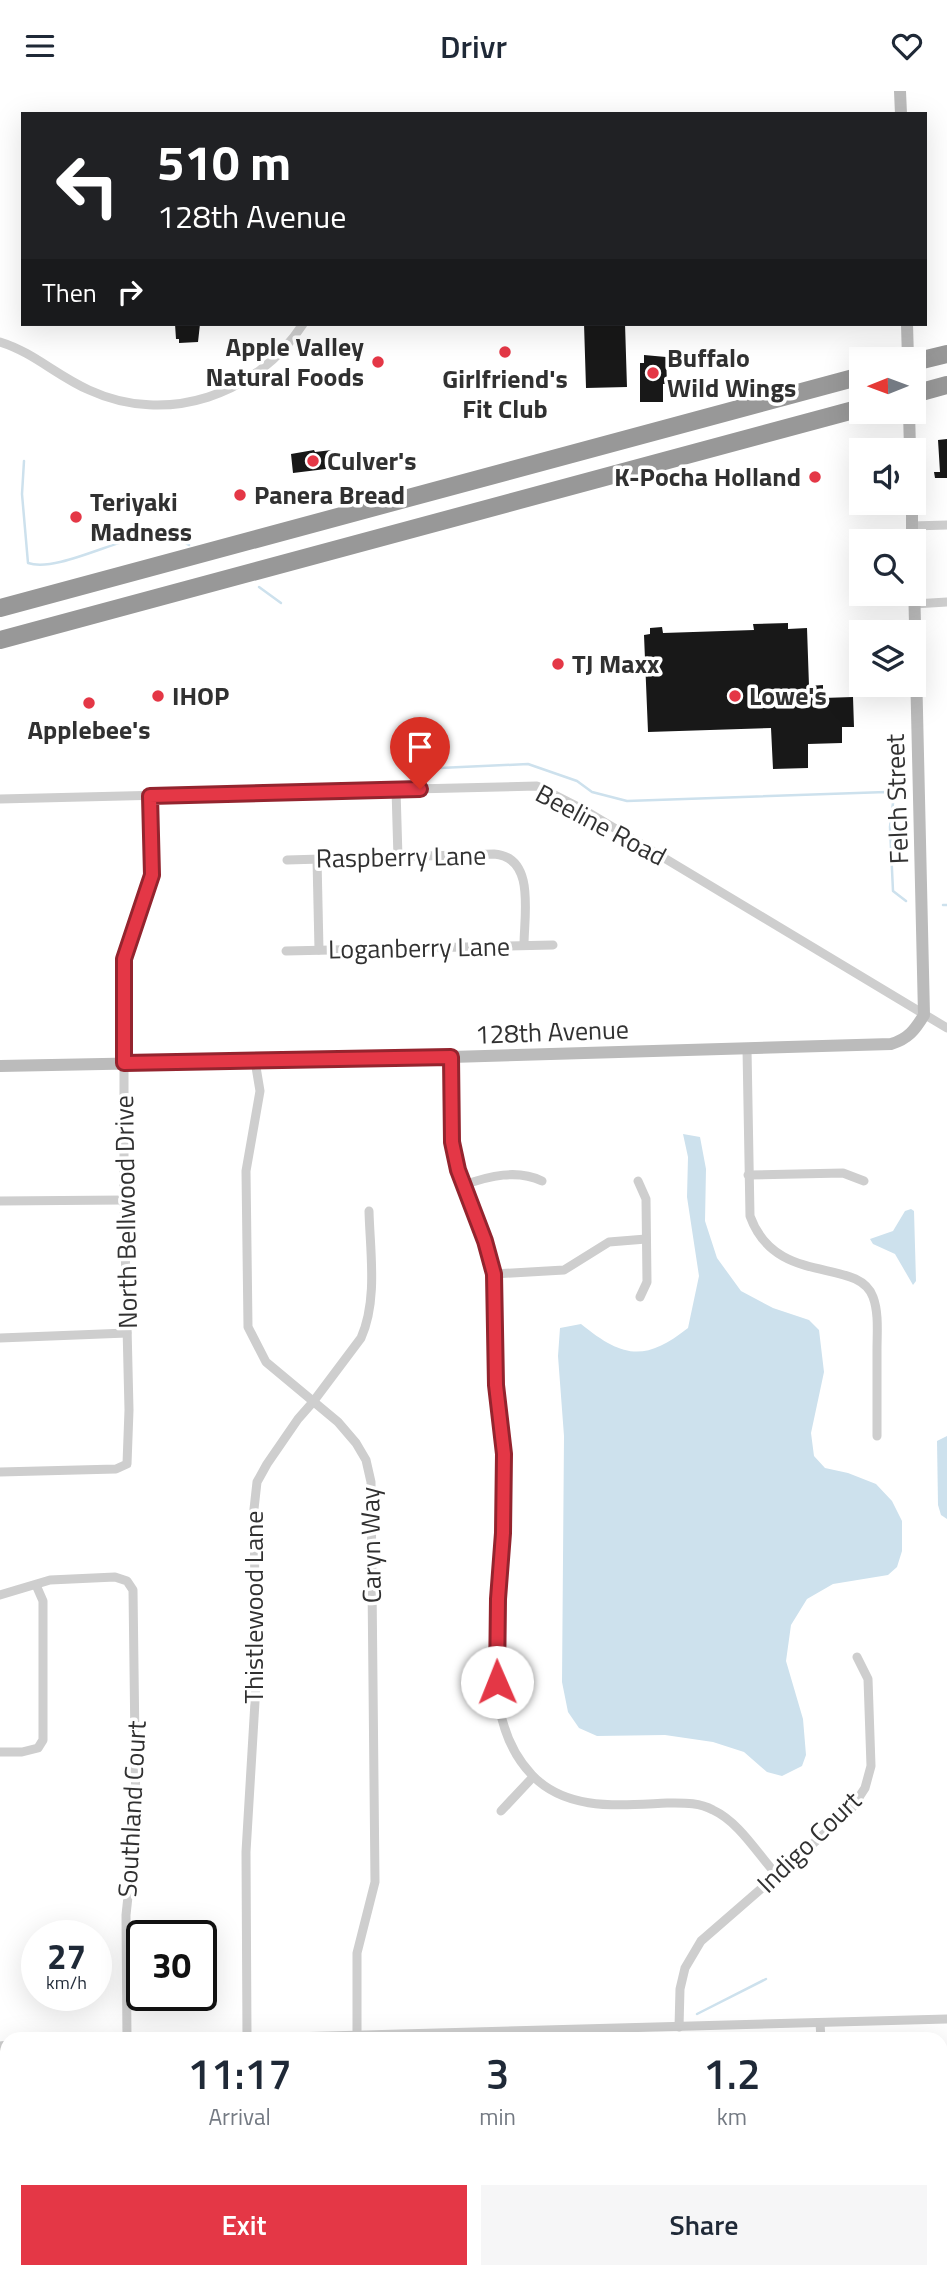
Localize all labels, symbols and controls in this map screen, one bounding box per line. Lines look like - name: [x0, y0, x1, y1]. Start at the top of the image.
- text: Drivr: [440, 22, 507, 70]
- icon: menu: [21, 27, 59, 65]
- icon: heart: [888, 27, 926, 65]
- text: 510 m: [157, 124, 291, 199]
- icon: left: [42, 140, 133, 231]
- text: 128th Avenue: [157, 192, 346, 240]
- text: Then: [42, 273, 97, 312]
- icon: right: [111, 273, 149, 311]
- place label: Apple Valley Natural Foods: [206, 327, 364, 396]
- place label: Buffalo Wild Wings: [667, 338, 796, 407]
- marker: Girlfriend's Fit Club: [497, 344, 513, 360]
- north arrow: [849, 347, 926, 423]
- map controls: [849, 347, 926, 697]
- marker: Apple Valley Natural Foods: [370, 354, 386, 370]
- place label: Girlfriend's Fit Club: [442, 359, 568, 428]
- marker: Buffalo Wild Wings: [645, 365, 661, 381]
- button: sound: [849, 438, 926, 515]
- place label: Culver's: [327, 441, 417, 480]
- marker: Culver's: [305, 453, 321, 469]
- place label: K-Pocha Holland: [614, 457, 801, 496]
- marker: K-Pocha Holland: [807, 469, 823, 485]
- place label: Panera Bread: [254, 475, 405, 514]
- place label: Teriyaki Madness: [90, 482, 192, 551]
- marker: Panera Bread: [232, 487, 248, 503]
- marker: Teriyaki Madness: [68, 509, 84, 525]
- button: search: [849, 529, 926, 606]
- button: layers: [849, 620, 926, 697]
- place label: TJ Maxx: [572, 644, 659, 683]
- marker: TJ Maxx: [550, 656, 566, 672]
- place label: IHOP: [172, 676, 229, 715]
- place label: Lowe's: [749, 676, 827, 715]
- marker: IHOP: [150, 688, 166, 704]
- marker: Lowe's: [727, 688, 743, 704]
- marker: Applebee's: [81, 695, 97, 711]
- place label: Applebee's: [27, 710, 151, 749]
- pin: [390, 717, 450, 789]
- icon: arrive: [401, 728, 439, 766]
- street label: Felch Street: [875, 733, 918, 865]
- street label: Beeline Road: [529, 774, 674, 875]
- street label: Raspberry Lane: [315, 836, 487, 877]
- street label: Loganberry Lane: [328, 926, 510, 969]
- street label: 128th Avenue: [474, 1009, 630, 1054]
- street label: North Bellwood Drive: [104, 1095, 147, 1329]
- street label: Caryn Way: [350, 1486, 391, 1604]
- street label: Thistlewood Lane: [234, 1511, 273, 1703]
- position arrow: [460, 1645, 534, 1719]
- street label: Southland Court: [107, 1720, 156, 1898]
- street label: Indigo Court: [748, 1782, 870, 1902]
- speed limit sign: 30: [126, 1920, 217, 2011]
- text: 27: [47, 1929, 86, 1983]
- text: km/h: [46, 1969, 87, 1996]
- text: 11:17: [188, 2041, 292, 2105]
- text: 3: [486, 2041, 509, 2105]
- text: 1.2: [703, 2041, 760, 2105]
- text: Arrival: [208, 2099, 271, 2134]
- text: min: [479, 2099, 516, 2134]
- text: km: [717, 2099, 747, 2134]
- button: Exit: [21, 2185, 467, 2265]
- button: Share: [481, 2185, 927, 2265]

